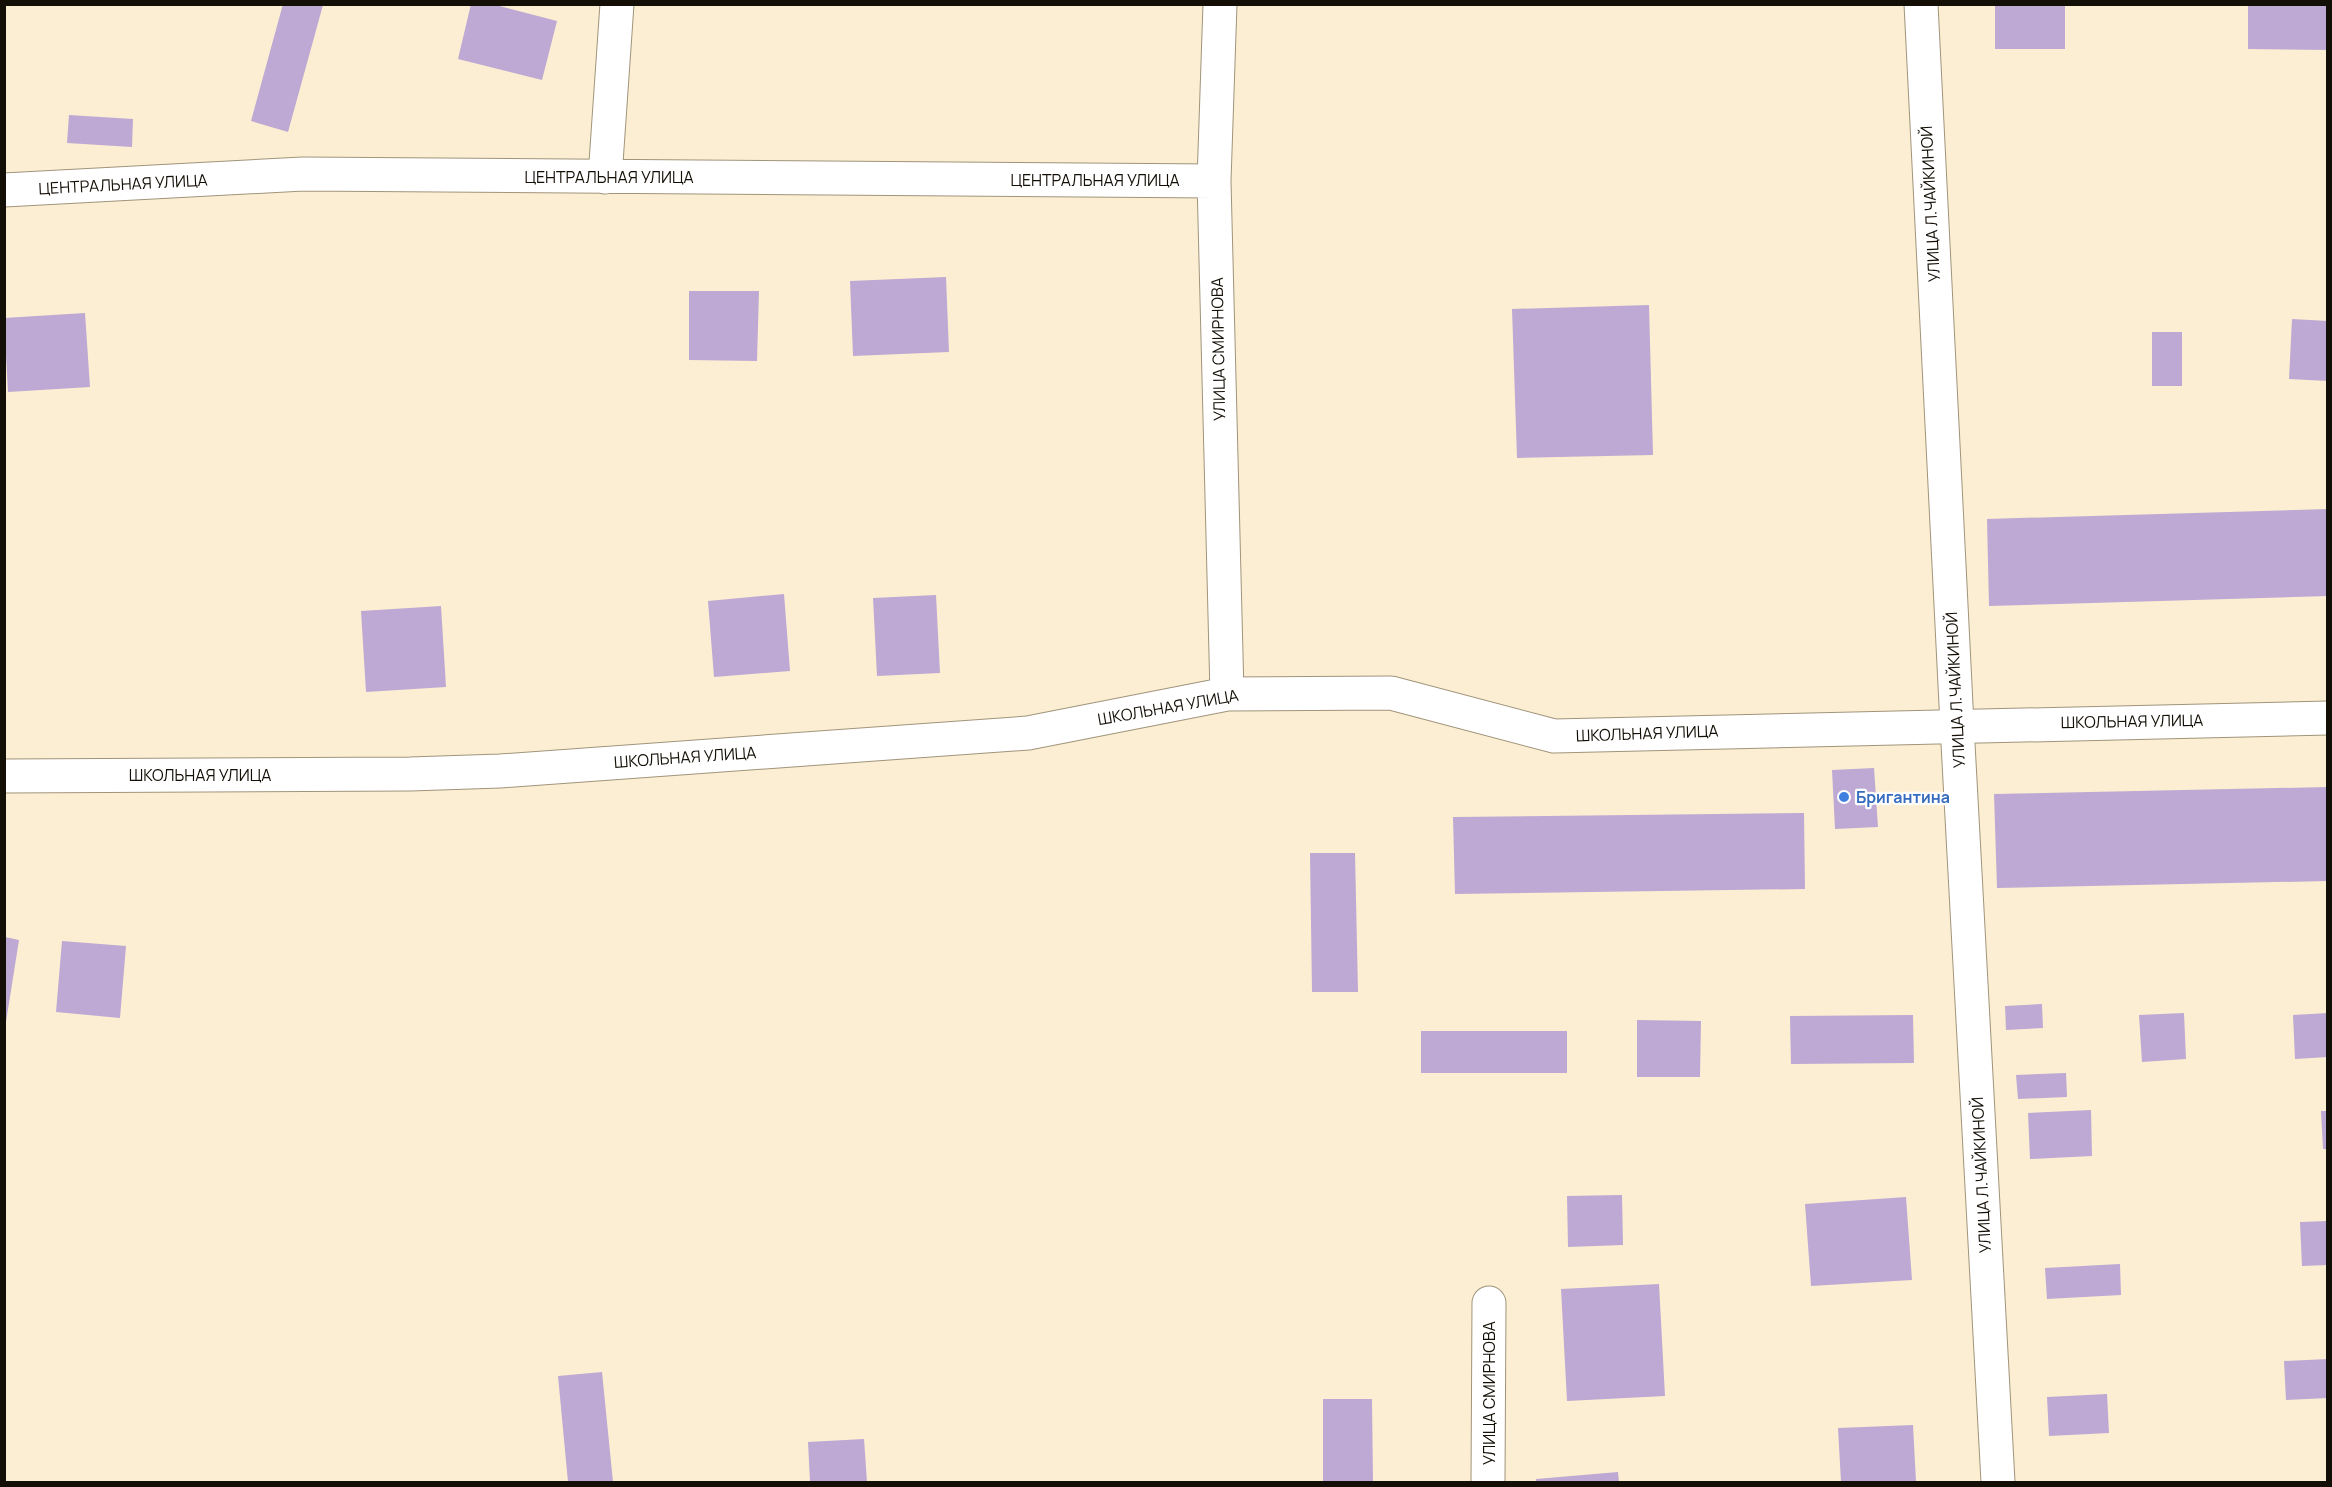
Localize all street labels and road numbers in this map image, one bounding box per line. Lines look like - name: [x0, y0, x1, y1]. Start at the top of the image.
- street label: УЛИЦА Л.ЧАЙКИНОЙ: [1915, 125, 1945, 283]
- street label: ЦЕНТРАЛЬНАЯ УЛИЦА: [524, 166, 694, 188]
- street label: ЦЕНТРАЛЬНАЯ УЛИЦА: [38, 169, 208, 199]
- street label: ЦЕНТРАЛЬНАЯ УЛИЦА: [1010, 169, 1180, 191]
- street label: УЛИЦА СМИРНОВА: [1206, 277, 1230, 421]
- street label: УЛИЦА Л.ЧАЙКИНОЙ: [1940, 611, 1970, 769]
- street label: ШКОЛЬНАЯ УЛИЦА: [1096, 684, 1240, 730]
- street label: ШКОЛЬНАЯ УЛИЦА: [2060, 709, 2204, 733]
- street label: ШКОЛЬНАЯ УЛИЦА: [1575, 720, 1719, 746]
- street label: ШКОЛЬНАЯ УЛИЦА: [613, 741, 757, 773]
- street label: ШКОЛЬНАЯ УЛИЦА: [129, 764, 271, 786]
- street label: УЛИЦА Л.ЧАЙКИНОЙ: [1966, 1096, 1996, 1254]
- street label: УЛИЦА СМИРНОВА: [1478, 1321, 1500, 1465]

